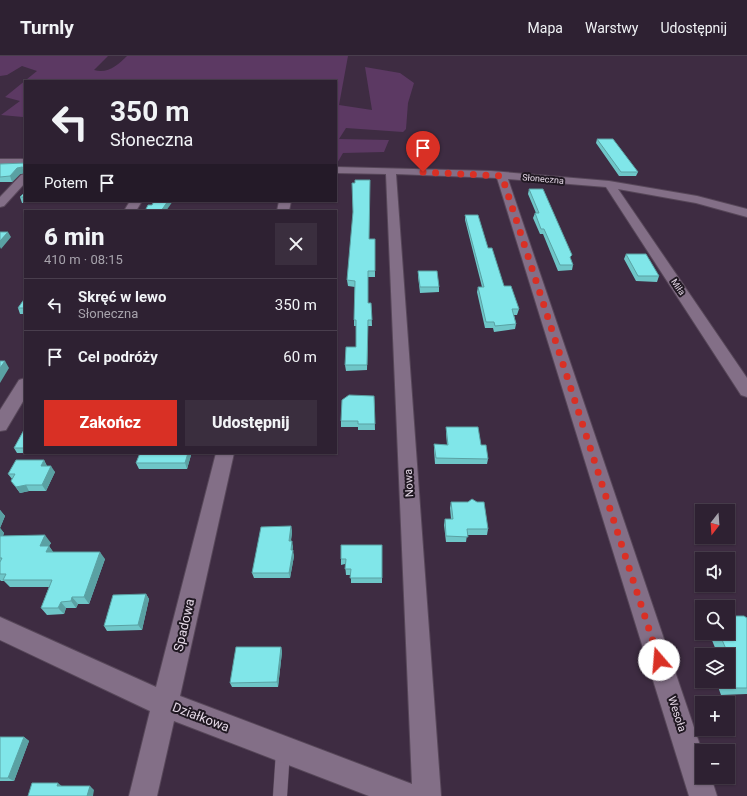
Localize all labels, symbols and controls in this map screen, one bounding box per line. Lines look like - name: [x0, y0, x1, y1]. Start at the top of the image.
- text: Turnly: [20, 16, 74, 39]
- text: Mapa: [528, 20, 563, 36]
- text: Warstwy: [585, 20, 638, 36]
- text: Udostępnij: [660, 20, 727, 36]
- text: 350 m: [110, 95, 189, 128]
- icon: left: [44, 96, 96, 148]
- text: Słoneczna: [110, 129, 193, 150]
- pin: [406, 131, 440, 172]
- icon: arrive: [412, 137, 434, 159]
- icon: arrive: [96, 172, 118, 194]
- street label: Słoneczna: [522, 172, 564, 186]
- text: Potem: [44, 174, 88, 192]
- text: 6 min: [44, 223, 105, 251]
- button: close: [275, 223, 317, 265]
- text: 410 m · 08:15: [44, 252, 123, 267]
- street label: Miła: [669, 277, 687, 297]
- text: Skręć w lewo: [78, 288, 167, 306]
- icon: left: [44, 294, 66, 316]
- text: 350 m: [275, 296, 317, 314]
- text: Słoneczna: [78, 306, 138, 321]
- icon: arrive: [44, 346, 66, 368]
- text: Cel podróży: [78, 348, 158, 366]
- text: 60 m: [283, 348, 317, 366]
- button: Zakończ: [44, 400, 177, 446]
- button: Udostępnij: [185, 400, 317, 446]
- street label: Nowa: [402, 468, 416, 498]
- north arrow: [695, 504, 735, 544]
- map controls: [695, 504, 735, 784]
- button: sound: [695, 552, 735, 592]
- street label: Spadowa: [171, 597, 197, 653]
- button: search: [695, 600, 735, 640]
- position arrow: [638, 639, 680, 681]
- button: layers: [695, 648, 735, 688]
- street label: Wesoła: [665, 695, 689, 733]
- button: +: [695, 696, 735, 736]
- street label: Działkowa: [171, 699, 231, 735]
- button: −: [695, 744, 735, 784]

